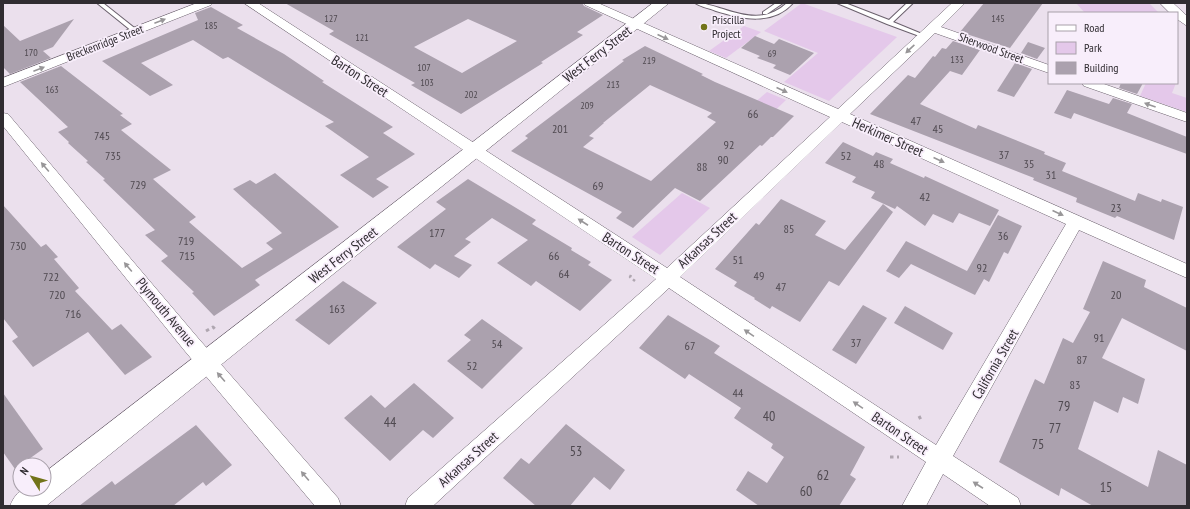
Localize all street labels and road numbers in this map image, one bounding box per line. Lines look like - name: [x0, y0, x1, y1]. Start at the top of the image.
- street label: Breckenridge Street: [64, 21, 146, 64]
- street label: West Ferry Street: [559, 21, 635, 86]
- street label: Sherwood Street: [956, 29, 1027, 67]
- street label: Barton Street: [328, 51, 392, 101]
- street label: Herkimer Street: [849, 113, 927, 161]
- street label: Arkansas Street: [674, 208, 741, 272]
- street label: West Ferry Street: [305, 222, 381, 287]
- street label: Barton Street: [599, 228, 663, 278]
- street label: Plymouth Avenue: [132, 274, 200, 350]
- street label: California Street: [968, 325, 1022, 402]
- street label: Barton Street: [868, 408, 932, 459]
- street label: Arkansas Street: [434, 427, 502, 491]

